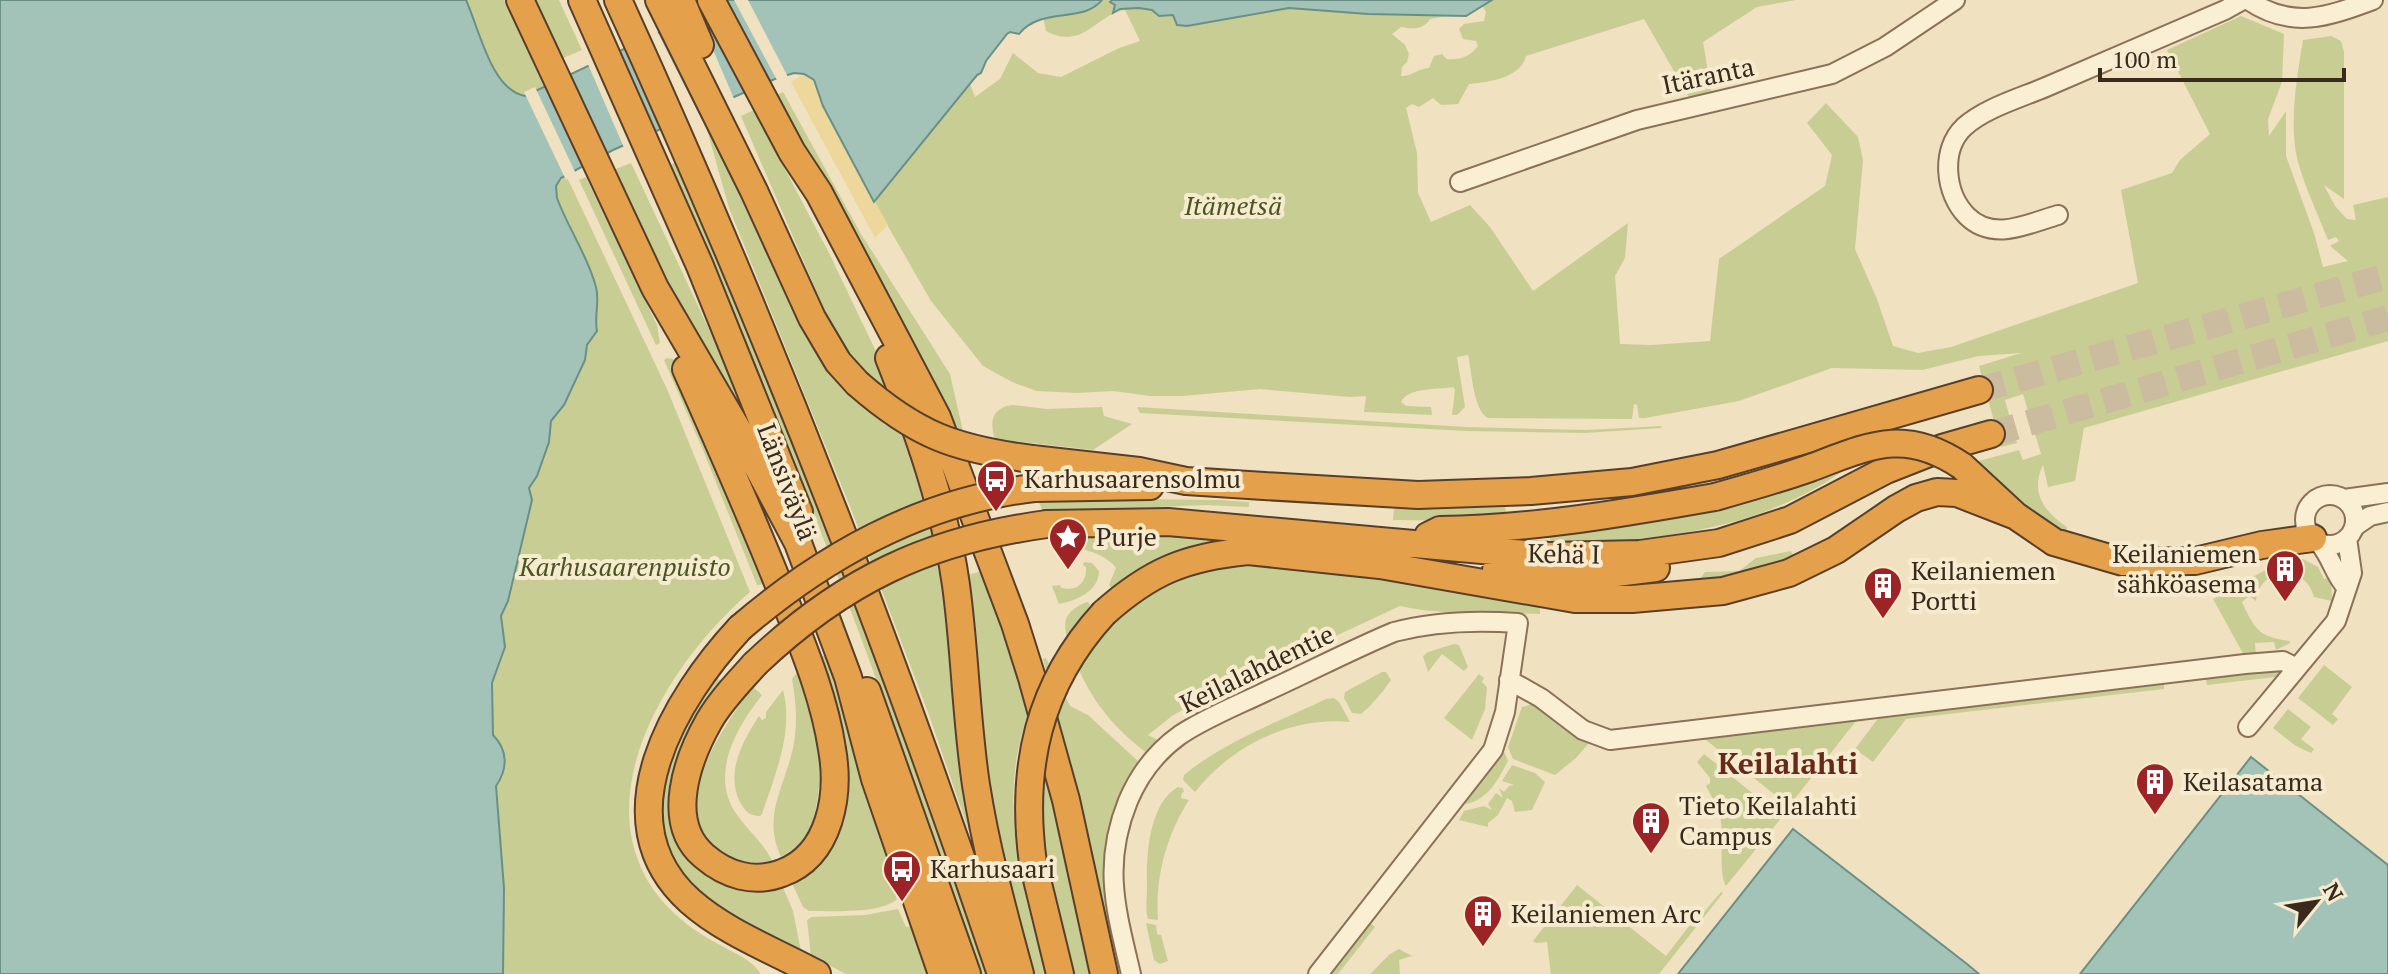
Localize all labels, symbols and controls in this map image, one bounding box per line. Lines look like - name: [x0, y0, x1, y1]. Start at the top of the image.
- scale bar: [2100, 32, 2344, 82]
- text: 100 m: [2112, 43, 2177, 75]
- street label: Itäranta: [1659, 49, 1757, 101]
- park label: Itämetsä: [1183, 188, 1282, 222]
- street label: Länsiväylä: [750, 418, 826, 545]
- bus stop icon: Karhusaarensolmu: [975, 458, 1017, 513]
- place label: Karhusaarensolmu: [1024, 461, 1241, 495]
- place icon: Purje: [1047, 516, 1089, 571]
- place label: Purje: [1096, 519, 1157, 553]
- street label: Kehä I: [1527, 535, 1601, 571]
- place label: Keilaniemen sähköasema: [2112, 536, 2257, 600]
- building icon: Keilaniemen sähköasema: [2264, 548, 2306, 603]
- park label: Karhusaarenpuisto: [518, 549, 731, 583]
- place label: Keilaniemen Portti: [1911, 553, 2056, 617]
- building icon: Keilaniemen Portti: [1862, 565, 1904, 620]
- street label: Keilalahdentie: [1174, 616, 1339, 720]
- district label: Keilalahti: [1718, 743, 1858, 783]
- building icon: Keilasatama: [2134, 761, 2176, 816]
- place label: Keilasatama: [2183, 764, 2323, 798]
- place label: Tieto Keilalahti Campus: [1679, 788, 1857, 852]
- building icon: Tieto Keilalahti Campus: [1630, 800, 1672, 855]
- bus stop icon: Karhusaari: [881, 848, 923, 903]
- place label: Karhusaari: [930, 851, 1055, 885]
- north arrow: [2276, 862, 2356, 942]
- text: N: [2317, 877, 2351, 906]
- building icon: Keilaniemen Arc: [1462, 893, 1504, 948]
- place label: Keilaniemen Arc: [1511, 896, 1701, 930]

